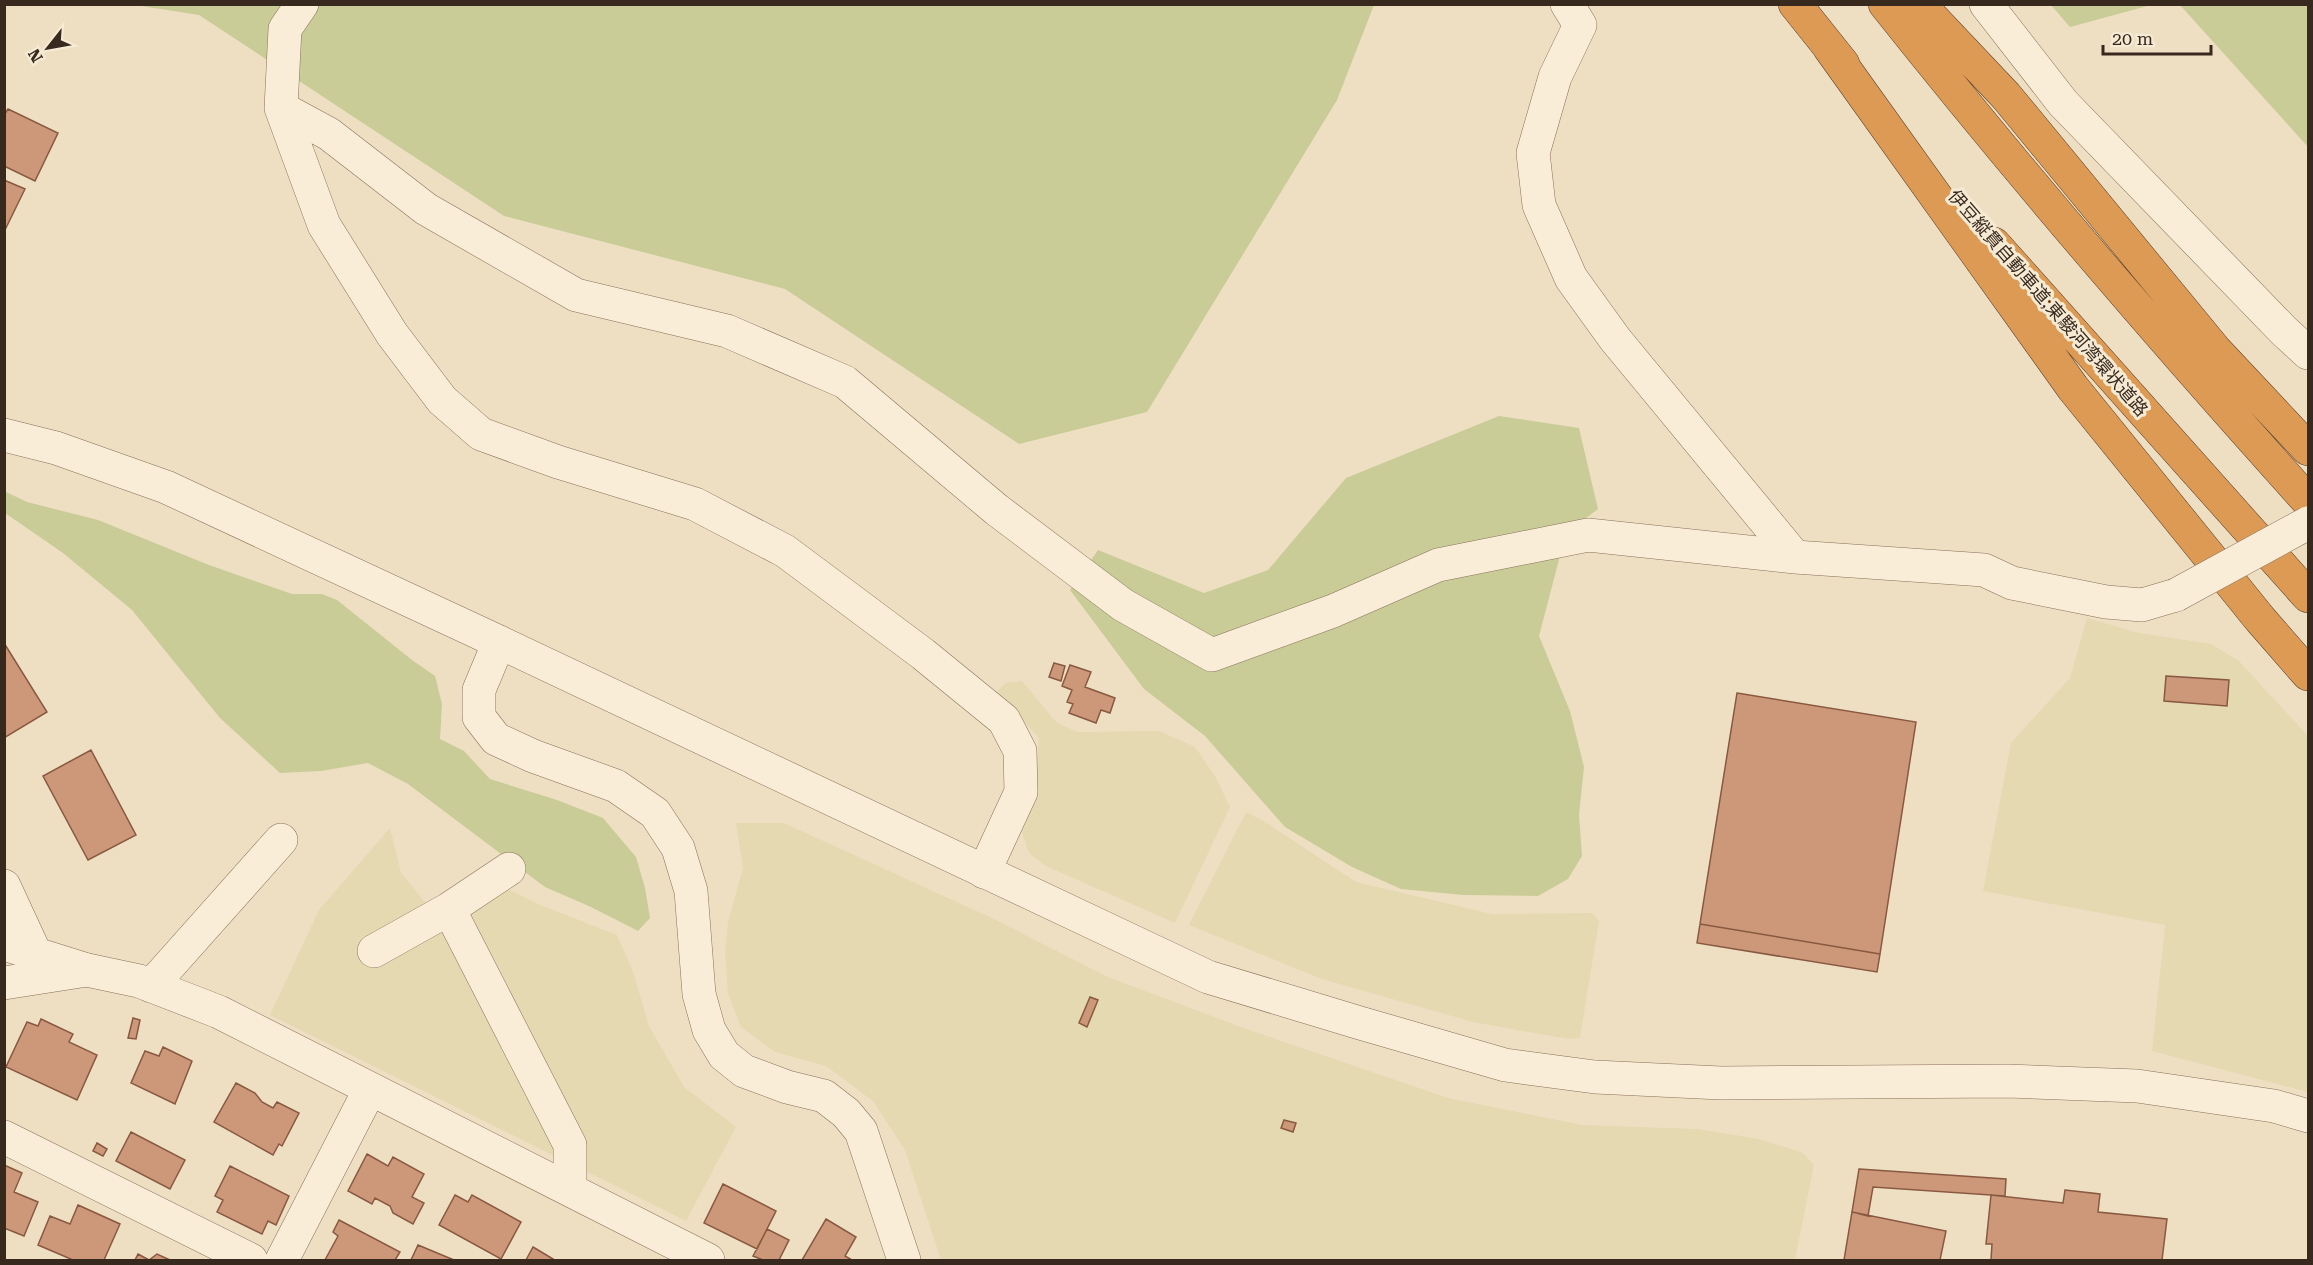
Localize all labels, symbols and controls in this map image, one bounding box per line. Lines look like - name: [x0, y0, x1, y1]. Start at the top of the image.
- north arrow: [18, 18, 78, 78]
- scale bar: [2103, 18, 2211, 56]
- text: 20 m: [2112, 28, 2153, 49]
- text: N: [24, 45, 47, 66]
- street label: 伊豆縦貫自動車道;東駿河湾環状道路: [1944, 185, 2152, 420]

